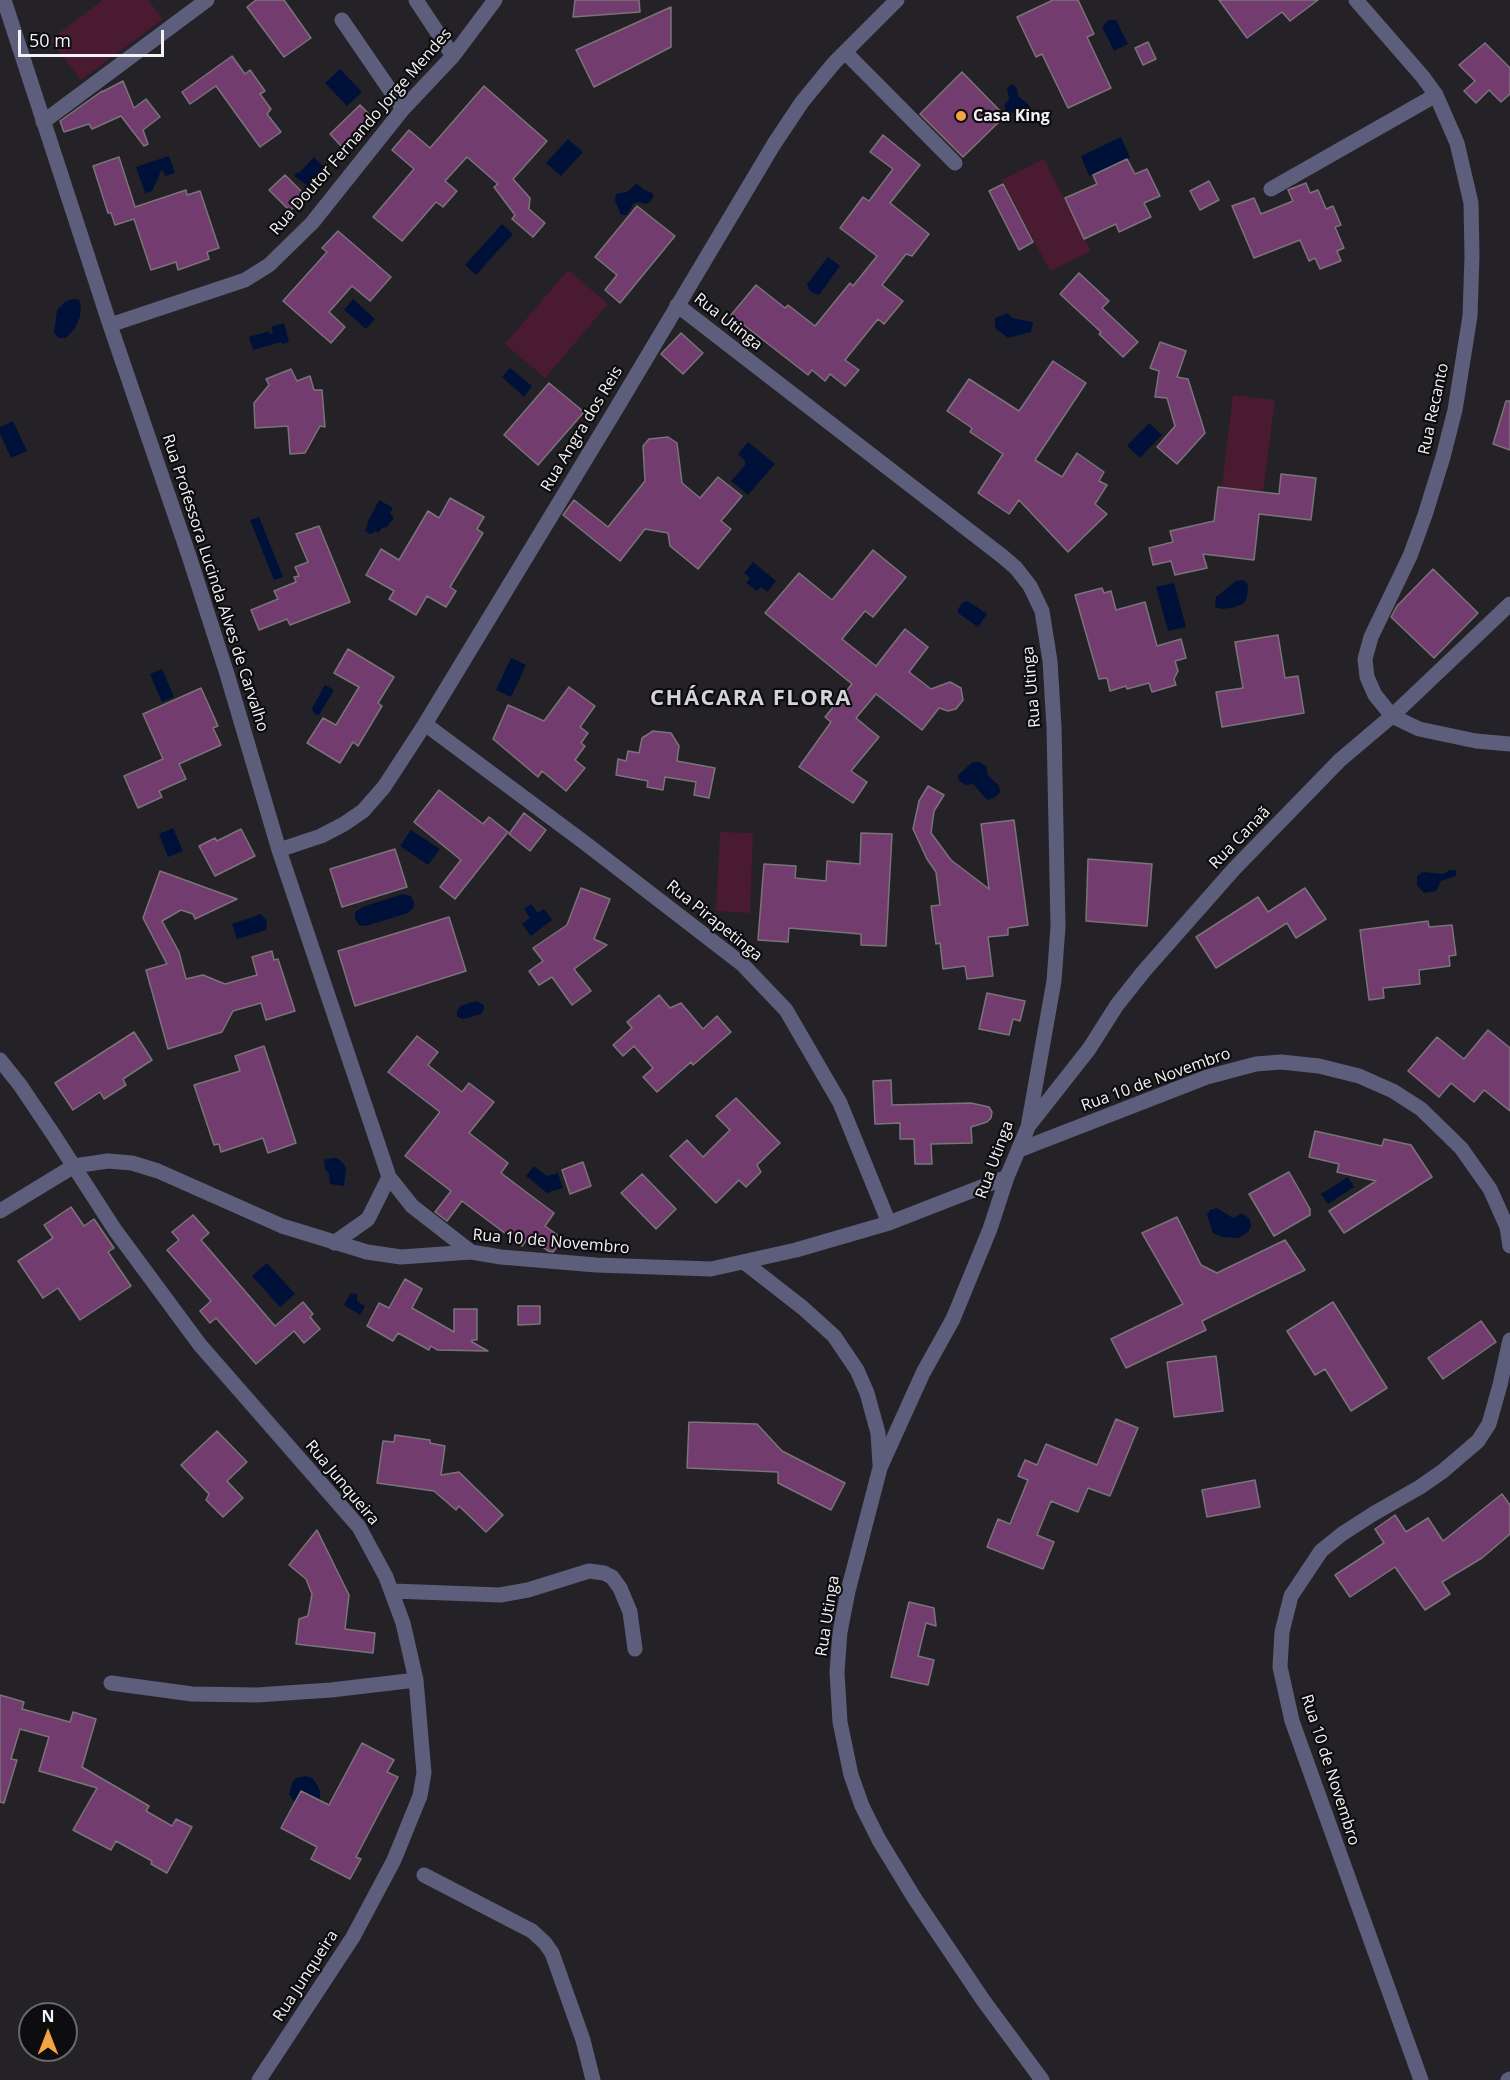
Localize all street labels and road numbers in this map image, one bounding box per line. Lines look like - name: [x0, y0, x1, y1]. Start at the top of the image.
- street label: Rua Doutor Fernando Jorge Mendes: [266, 25, 456, 239]
- street label: Rua Utinga: [690, 289, 766, 355]
- street label: Rua Recanto: [1415, 361, 1453, 457]
- street label: Rua Angra dos Reis: [537, 363, 627, 495]
- street label: Rua Professora Lucinda Alves de Carvalho: [158, 432, 272, 734]
- street label: Rua Utinga: [1019, 646, 1045, 728]
- street label: Rua Canaã: [1206, 803, 1274, 873]
- street label: Rua Pirapetinga: [662, 876, 766, 966]
- street label: Rua 10 de Novembro: [1079, 1044, 1233, 1116]
- street label: Rua Utinga: [972, 1118, 1018, 1202]
- street label: Rua 10 de Novembro: [472, 1226, 630, 1258]
- street label: Rua Junqueira: [301, 1437, 383, 1529]
- street label: Rua Utinga: [812, 1574, 844, 1658]
- street label: Rua 10 de Novembro: [1297, 1692, 1363, 1848]
- street label: Rua Junqueira: [269, 1927, 343, 2025]

